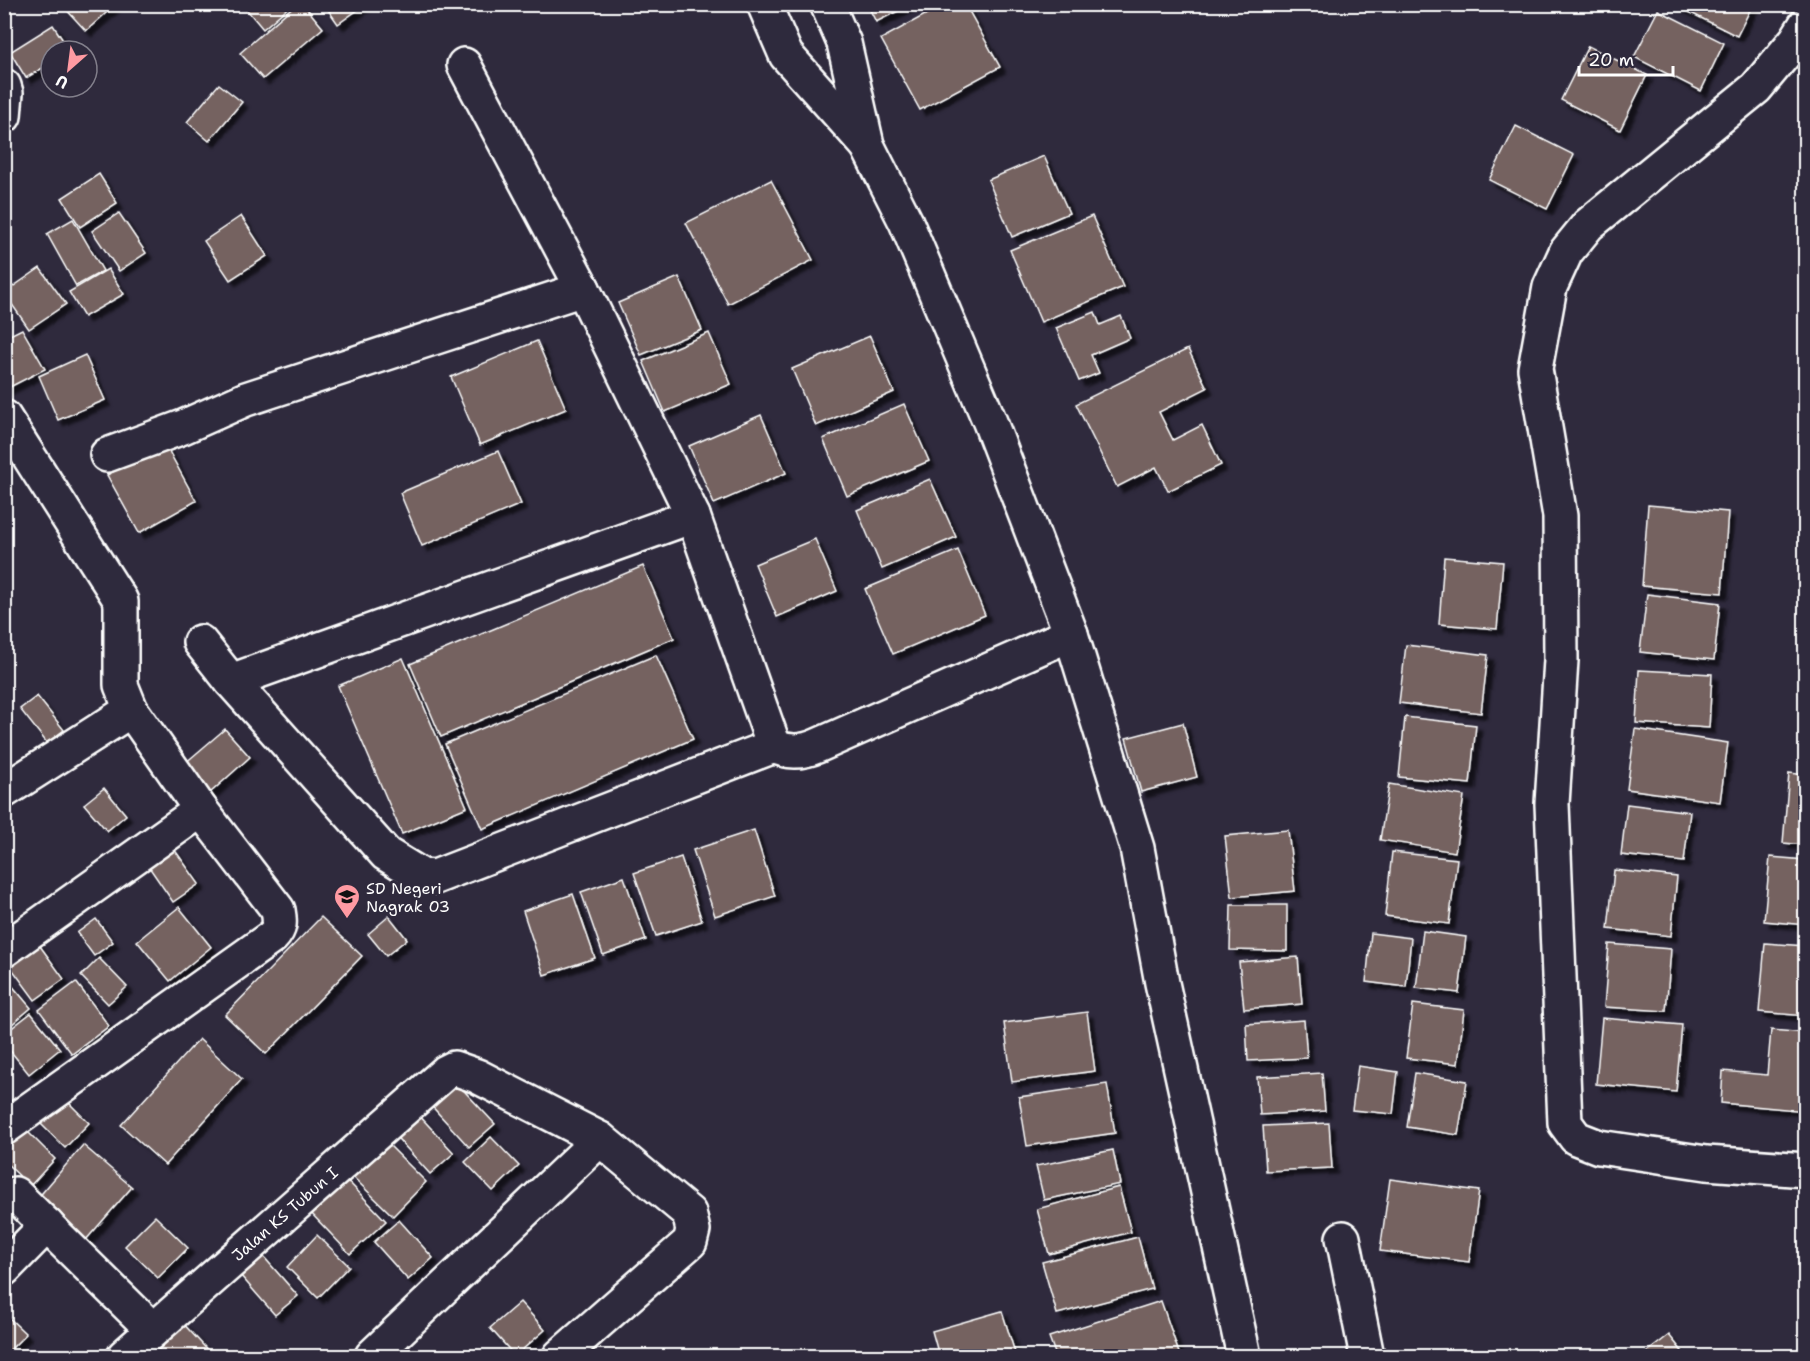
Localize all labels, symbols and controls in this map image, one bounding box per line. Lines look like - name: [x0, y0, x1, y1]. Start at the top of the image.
- north arrow: [39, 39, 99, 99]
- scale bar: [1579, 39, 1674, 77]
- text: 20 m: [1588, 48, 1634, 72]
- text: U: [52, 70, 72, 94]
- place label: SD Negeri Nagrak 03: [366, 878, 450, 917]
- school or university icon: SD Negeri Nagrak 03: [332, 882, 362, 920]
- street label: Jalan KS Tubun I: [228, 1162, 343, 1266]

